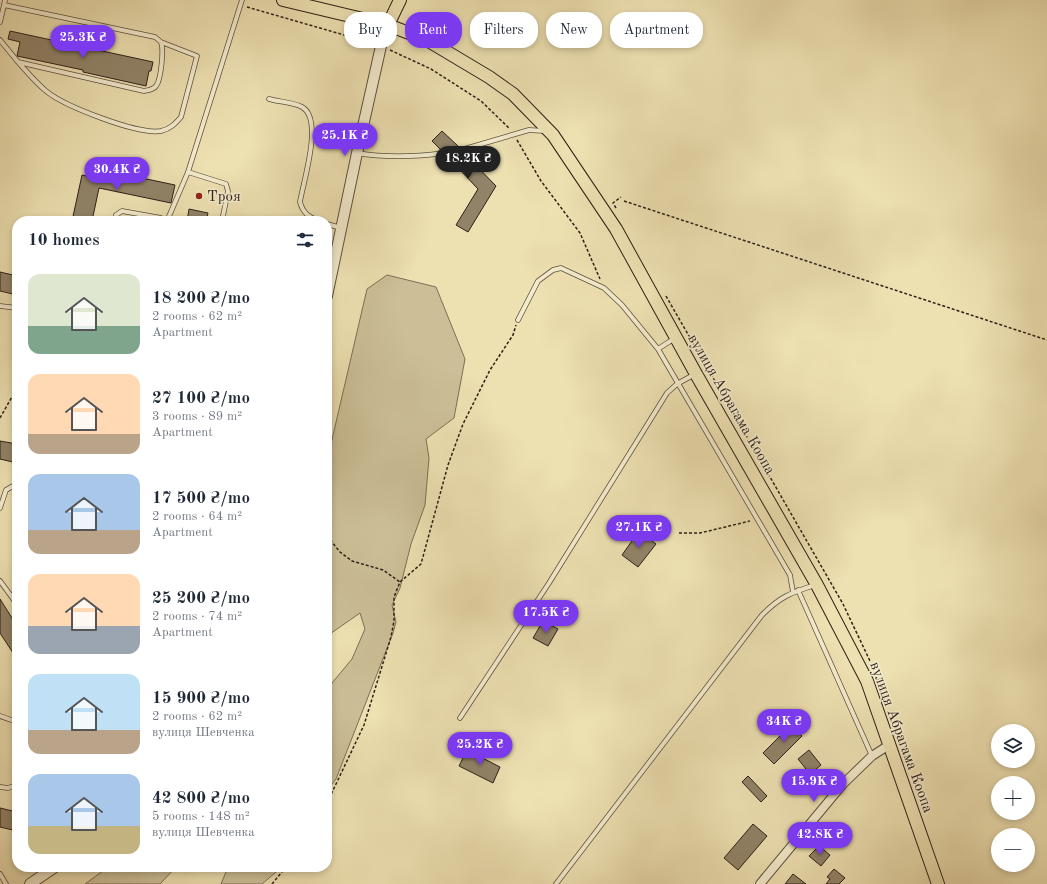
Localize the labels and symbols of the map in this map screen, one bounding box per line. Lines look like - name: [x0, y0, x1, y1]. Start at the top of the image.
- pin: 25.3K ₴: [46, 25, 120, 59]
- pin: 25.1K ₴: [308, 123, 382, 157]
- pin: 18.2K ₴: [431, 146, 505, 180]
- pin: 30.4K ₴: [80, 157, 154, 191]
- place label: Троя: [207, 190, 241, 205]
- marker: Троя: [194, 191, 204, 201]
- street label: вулиця Абрагама Коопа: [684, 332, 777, 478]
- pin: 27.1K ₴: [602, 515, 676, 549]
- pin: 17.5K ₴: [509, 600, 583, 634]
- street label: вулиця Абрагама Коопа: [866, 660, 935, 816]
- pin: 34K ₴: [756, 709, 812, 743]
- pin: 25.2K ₴: [443, 732, 517, 766]
- pin: 15.9K ₴: [777, 769, 851, 803]
- pin: 42.8K ₴: [783, 822, 857, 856]

